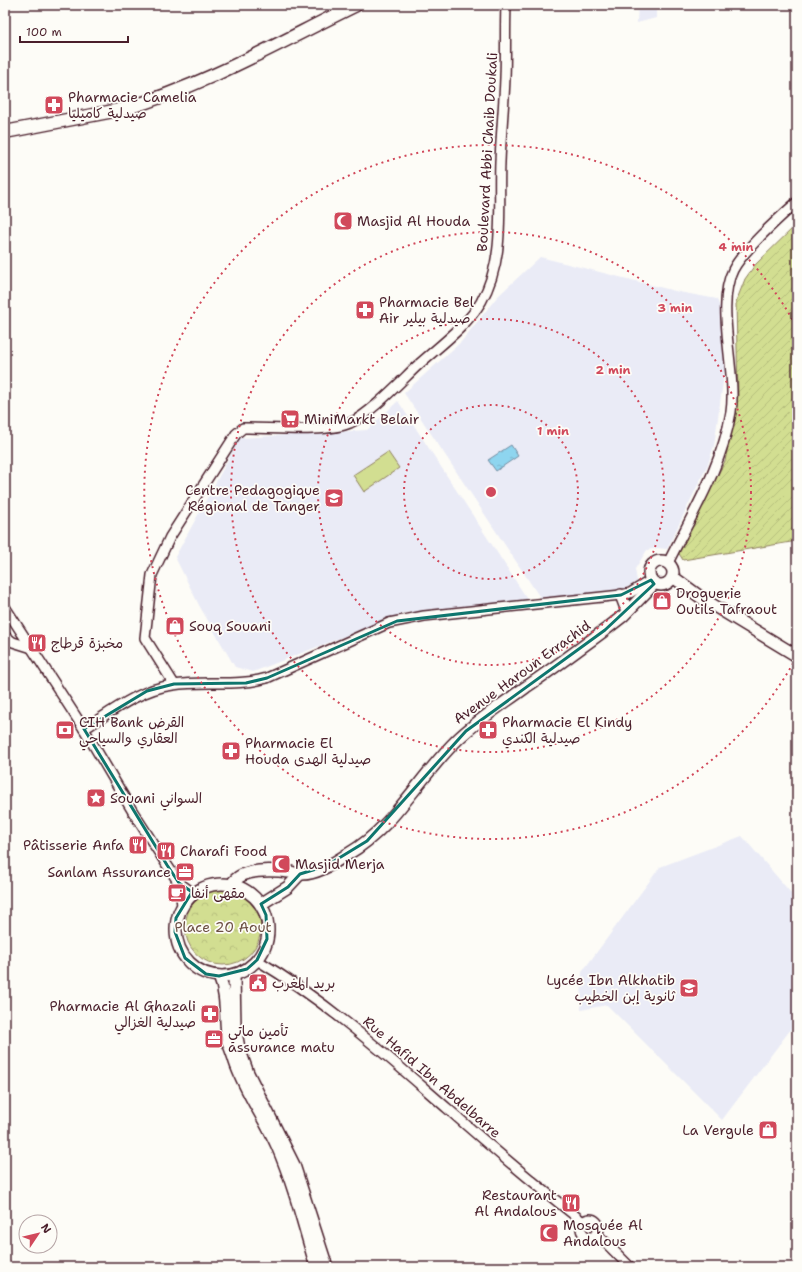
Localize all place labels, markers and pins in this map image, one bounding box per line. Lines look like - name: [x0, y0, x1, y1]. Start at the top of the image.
- place label: Pharmacie Camelia صيدلية كاميليا: [68, 88, 197, 122]
- pharmacy icon: Pharmacie Camelia صيدلية كاميليا: [43, 94, 65, 116]
- mosque icon: Masjid Al Houda: [332, 210, 354, 232]
- place label: Masjid Al Houda: [357, 212, 470, 230]
- place label: Pharmacie Bel Air صيدلية بيلير: [379, 293, 475, 327]
- pharmacy icon: Pharmacie Bel Air صيدلية بيلير: [354, 299, 376, 321]
- supermarket icon: MiniMarkt Belair: [279, 408, 301, 430]
- place label: MiniMarkt Belair: [304, 410, 420, 428]
- place label: Centre Pedagogique Régional de Tanger: [185, 481, 320, 515]
- centre of rings: [484, 485, 498, 499]
- school or university icon: Centre Pedagogique Régional de Tanger: [323, 487, 345, 509]
- place label: Droguerie Outils Tafraout: [676, 584, 777, 618]
- shop icon: Droguerie Outils Tafraout: [651, 590, 673, 612]
- shop icon: Souq Souani: [164, 615, 186, 637]
- place label: Souq Souani: [189, 617, 271, 635]
- restaurant icon: مخبزة قرطاج: [26, 632, 48, 654]
- place label: مخبزة قرطاج: [51, 634, 123, 653]
- place label: CIH Bank القرض العقاري والسياحي: [79, 713, 184, 751]
- place label: Pharmacie El Kindy صيدلية الكندي: [502, 713, 632, 749]
- bank icon: CIH Bank القرض العقاري والسياحي: [54, 719, 76, 741]
- pharmacy icon: Pharmacie El Kindy صيدلية الكندي: [477, 719, 499, 741]
- place label: Pharmacie El Houda صيدلية الهدى: [245, 734, 371, 768]
- pharmacy icon: Pharmacie El Houda صيدلية الهدى: [220, 740, 242, 762]
- place icon: Souani السواني: [85, 787, 107, 809]
- place label: Souani السواني: [110, 789, 202, 811]
- restaurant icon: Pâtisserie Anfa: [127, 834, 149, 856]
- place label: Pâtisserie Anfa: [23, 836, 124, 854]
- restaurant icon: Charafi Food: [155, 840, 177, 862]
- place label: Charafi Food: [180, 842, 267, 860]
- mosque icon: Masjid Merja: [270, 853, 292, 875]
- place label: Masjid Merja: [295, 855, 385, 873]
- office icon: Sanlam Assurance: [174, 861, 196, 883]
- place label: Sanlam Assurance: [47, 863, 171, 881]
- cafe icon: مقهى أنفا: [166, 882, 188, 904]
- place label: مقهى أنفا: [191, 884, 245, 902]
- place label: Lycée Ibn Alkhatib ثانوية إبن الخطيب: [546, 971, 676, 1005]
- public building icon: بريد المغرب: [247, 972, 269, 994]
- place label: بريد المغرب: [272, 974, 335, 992]
- school or university icon: Lycée Ibn Alkhatib ثانوية إبن الخطيب: [678, 977, 700, 999]
- place label: Pharmacie Al Ghazali صيدلية الغزالي: [49, 997, 196, 1035]
- pharmacy icon: Pharmacie Al Ghazali صيدلية الغزالي: [199, 1003, 221, 1025]
- place label: تأمين ماتي assurance matu: [228, 1022, 335, 1056]
- office icon: تأمين ماتي assurance matu: [203, 1028, 225, 1050]
- shop icon: La Vergule: [757, 1119, 779, 1141]
- place label: La Vergule: [682, 1121, 754, 1139]
- place label: Restaurant Al Andalous: [474, 1186, 557, 1220]
- restaurant icon: Restaurant Al Andalous: [560, 1192, 582, 1214]
- place label: Mosquée Al Andalous: [563, 1216, 643, 1250]
- mosque icon: Mosquée Al Andalous: [538, 1222, 560, 1244]

